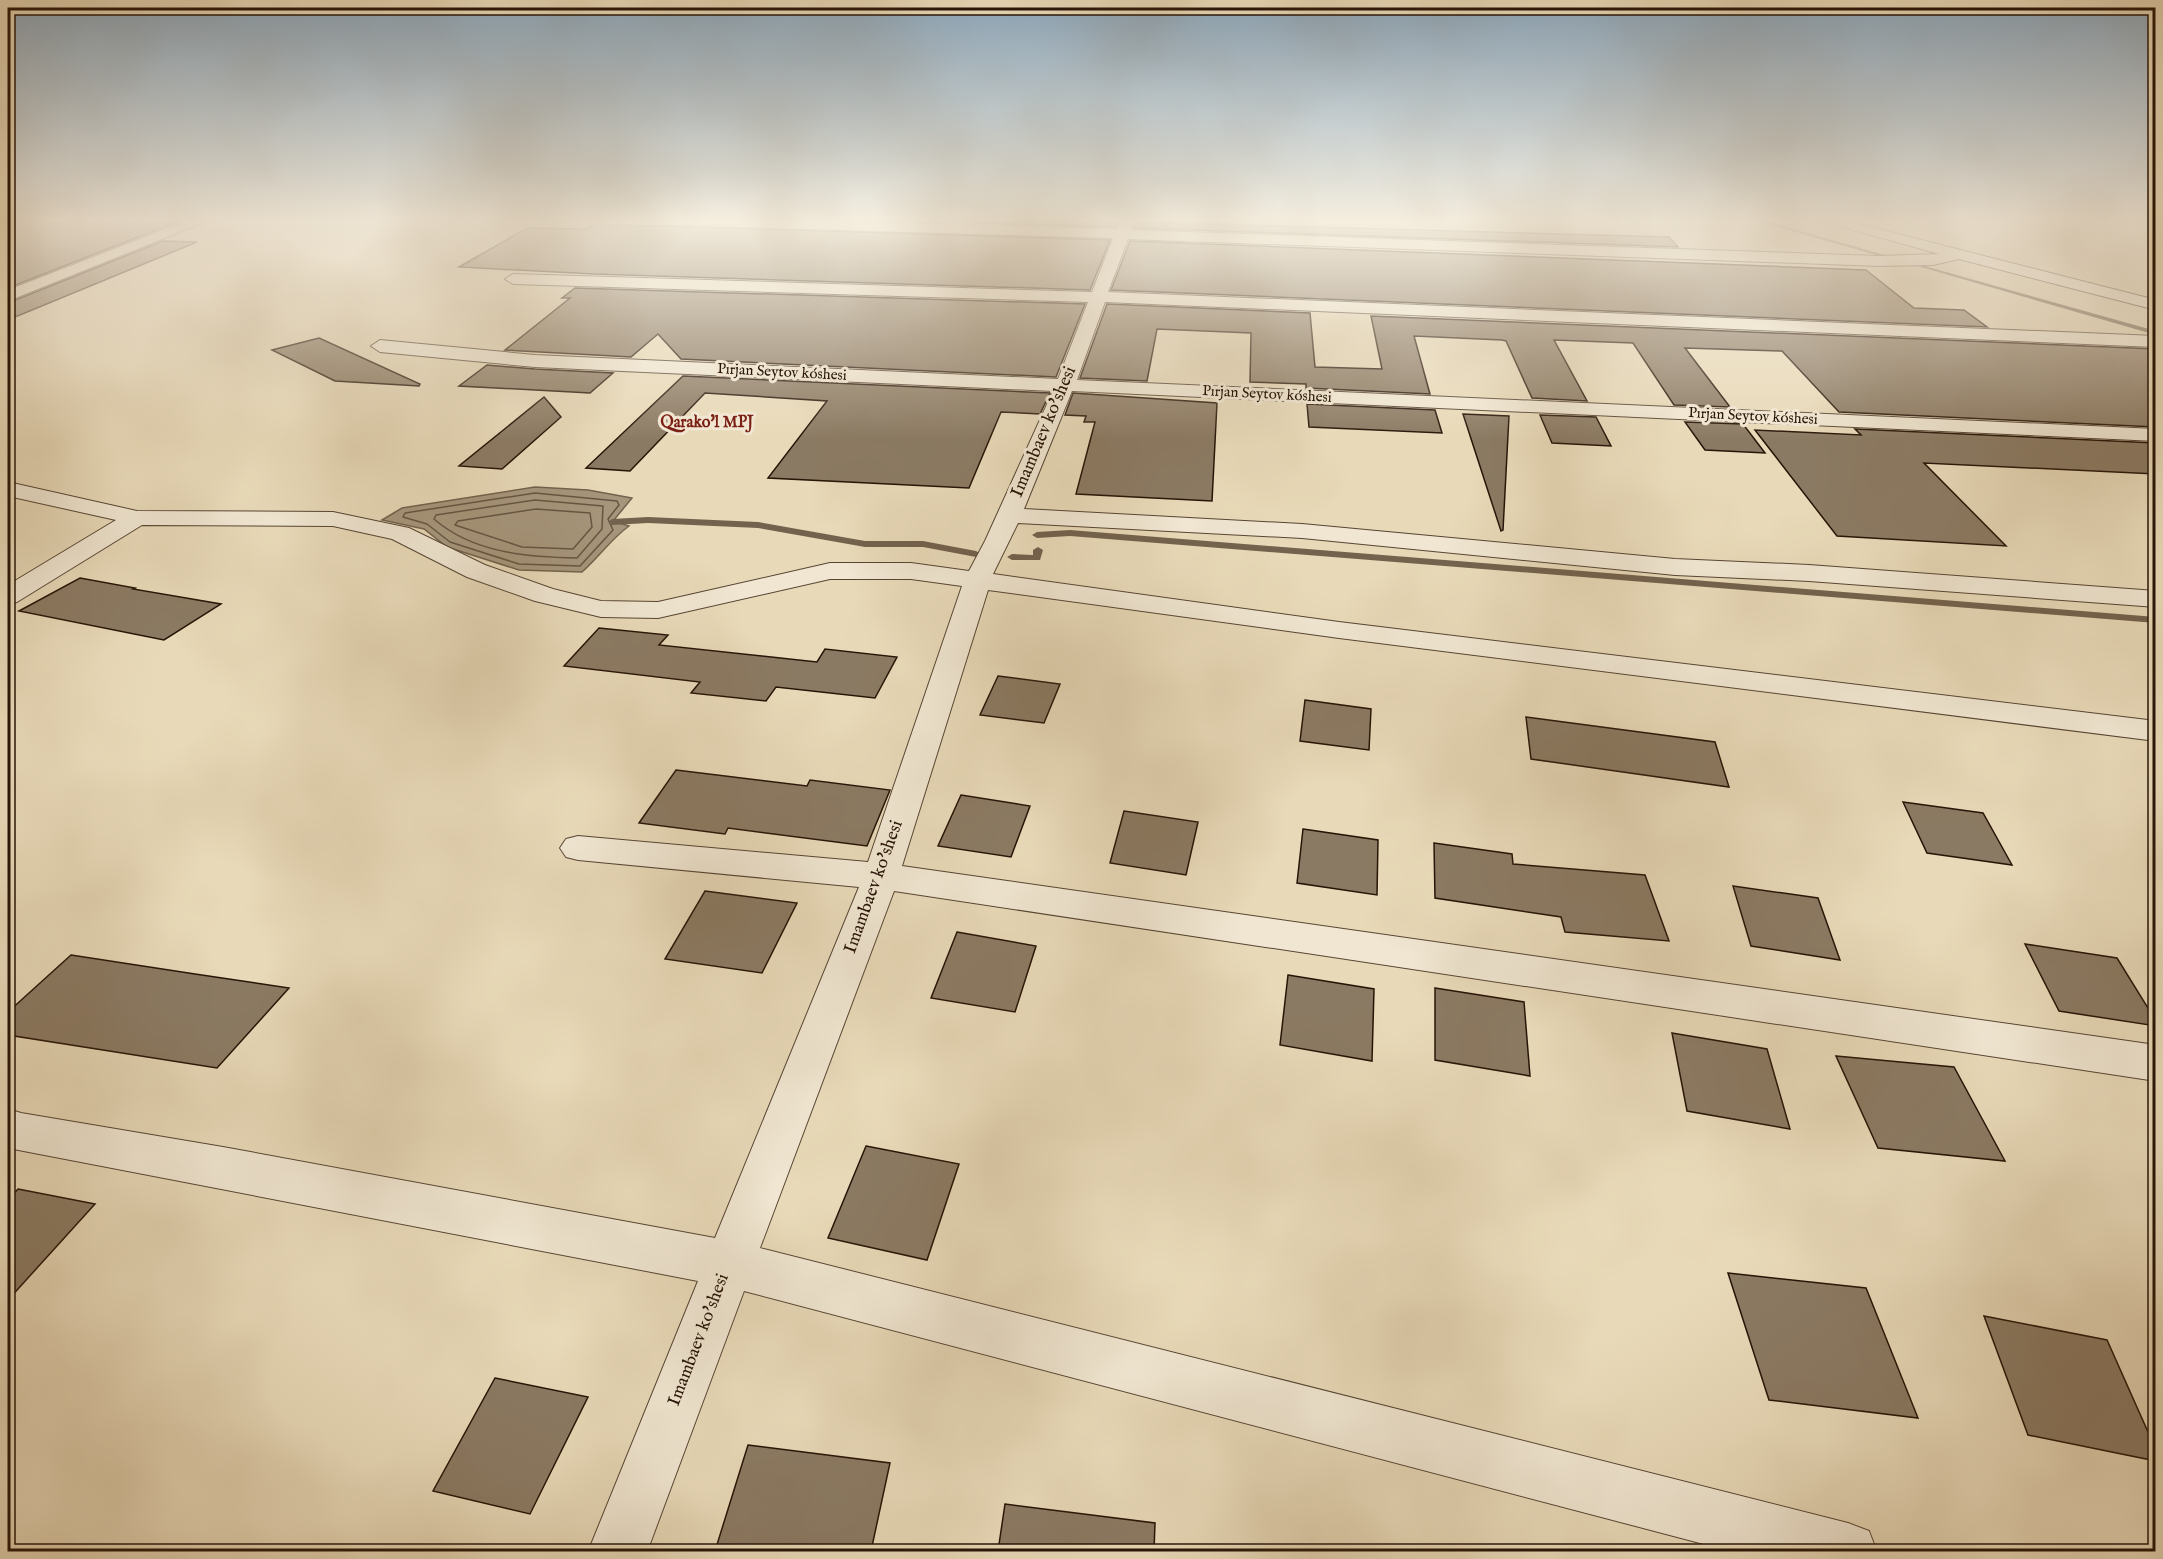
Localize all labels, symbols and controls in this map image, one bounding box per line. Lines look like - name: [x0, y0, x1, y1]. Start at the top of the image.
- street label: Pırjan Seytov kóshesi: [717, 359, 847, 385]
- street label: Imambaev ko'shesi: [1006, 363, 1082, 501]
- street label: Pırjan Seytov kóshesi: [1202, 381, 1332, 407]
- street label: Pırjan Seytov kóshesi: [1688, 403, 1818, 429]
- district label: Qarako'l MPJ: [661, 413, 754, 433]
- street label: Imambaev ko'shesi: [839, 817, 909, 957]
- street label: Imambaev ko'shesi: [663, 1270, 735, 1410]

